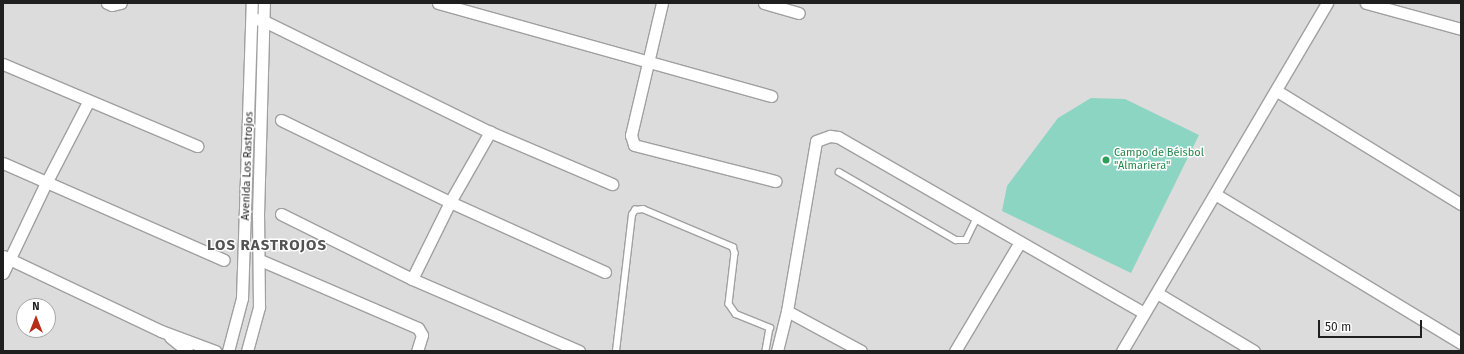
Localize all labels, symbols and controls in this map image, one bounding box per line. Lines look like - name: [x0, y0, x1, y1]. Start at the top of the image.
- street label: Avenida Los Rastrojos: [240, 111, 256, 221]
- place label: Campo de Béisbol "Almariera": [1114, 147, 1204, 173]
- marker: Campo de Béisbol "Almariera": [1101, 155, 1111, 165]
- district label: LOS RASTROJOS: [207, 237, 327, 255]
- north arrow: [16, 298, 56, 338]
- text: N: [32, 300, 40, 313]
- scale bar: [1320, 312, 1424, 338]
- text: 50 m: [1325, 320, 1351, 334]

